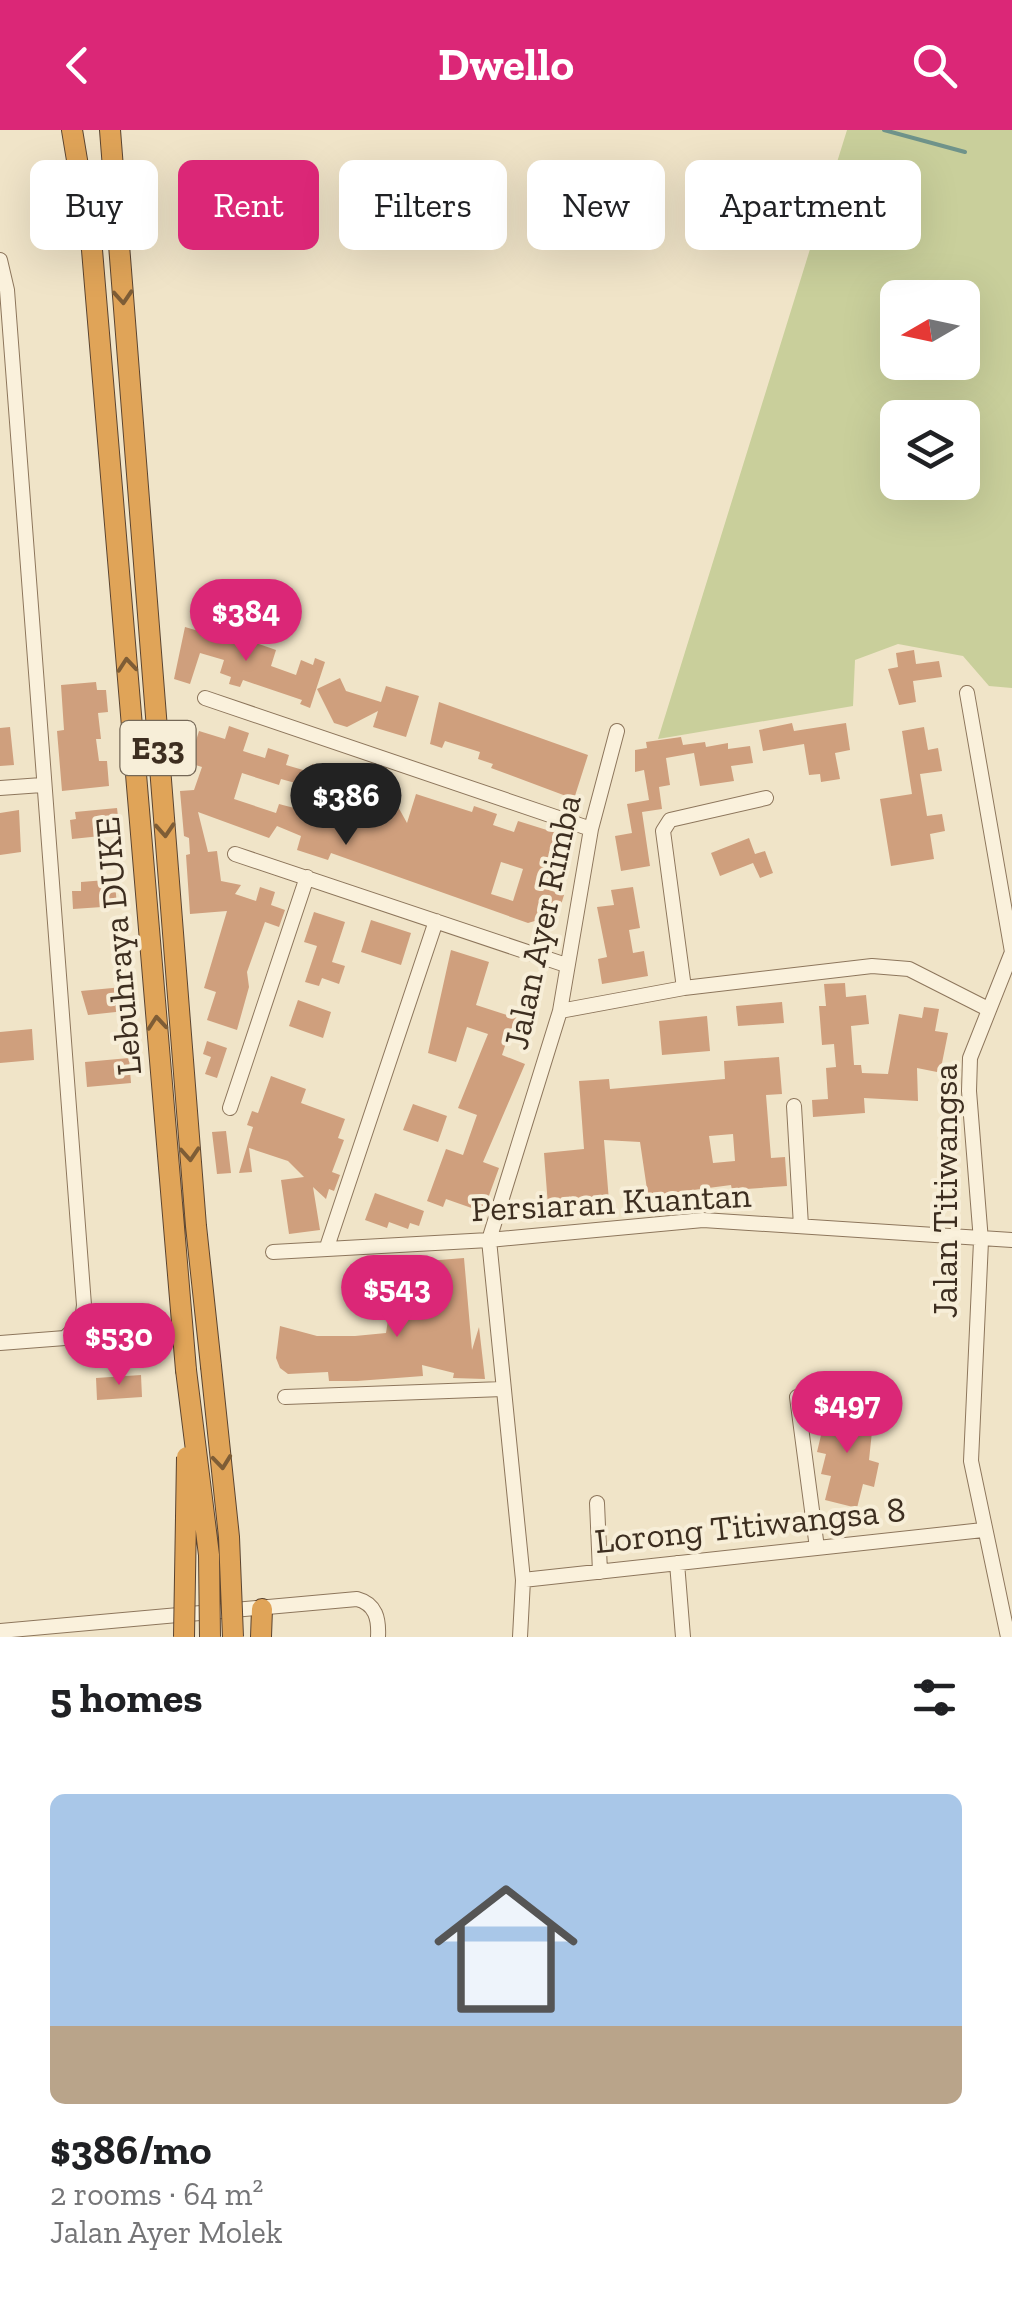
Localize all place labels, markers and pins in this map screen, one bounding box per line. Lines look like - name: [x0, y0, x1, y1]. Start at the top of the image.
- pin: $384: [187, 579, 305, 664]
- pin: $386: [287, 763, 405, 848]
- pin: $543: [338, 1255, 456, 1340]
- pin: $530: [60, 1303, 178, 1388]
- pin: $497: [788, 1371, 906, 1456]

